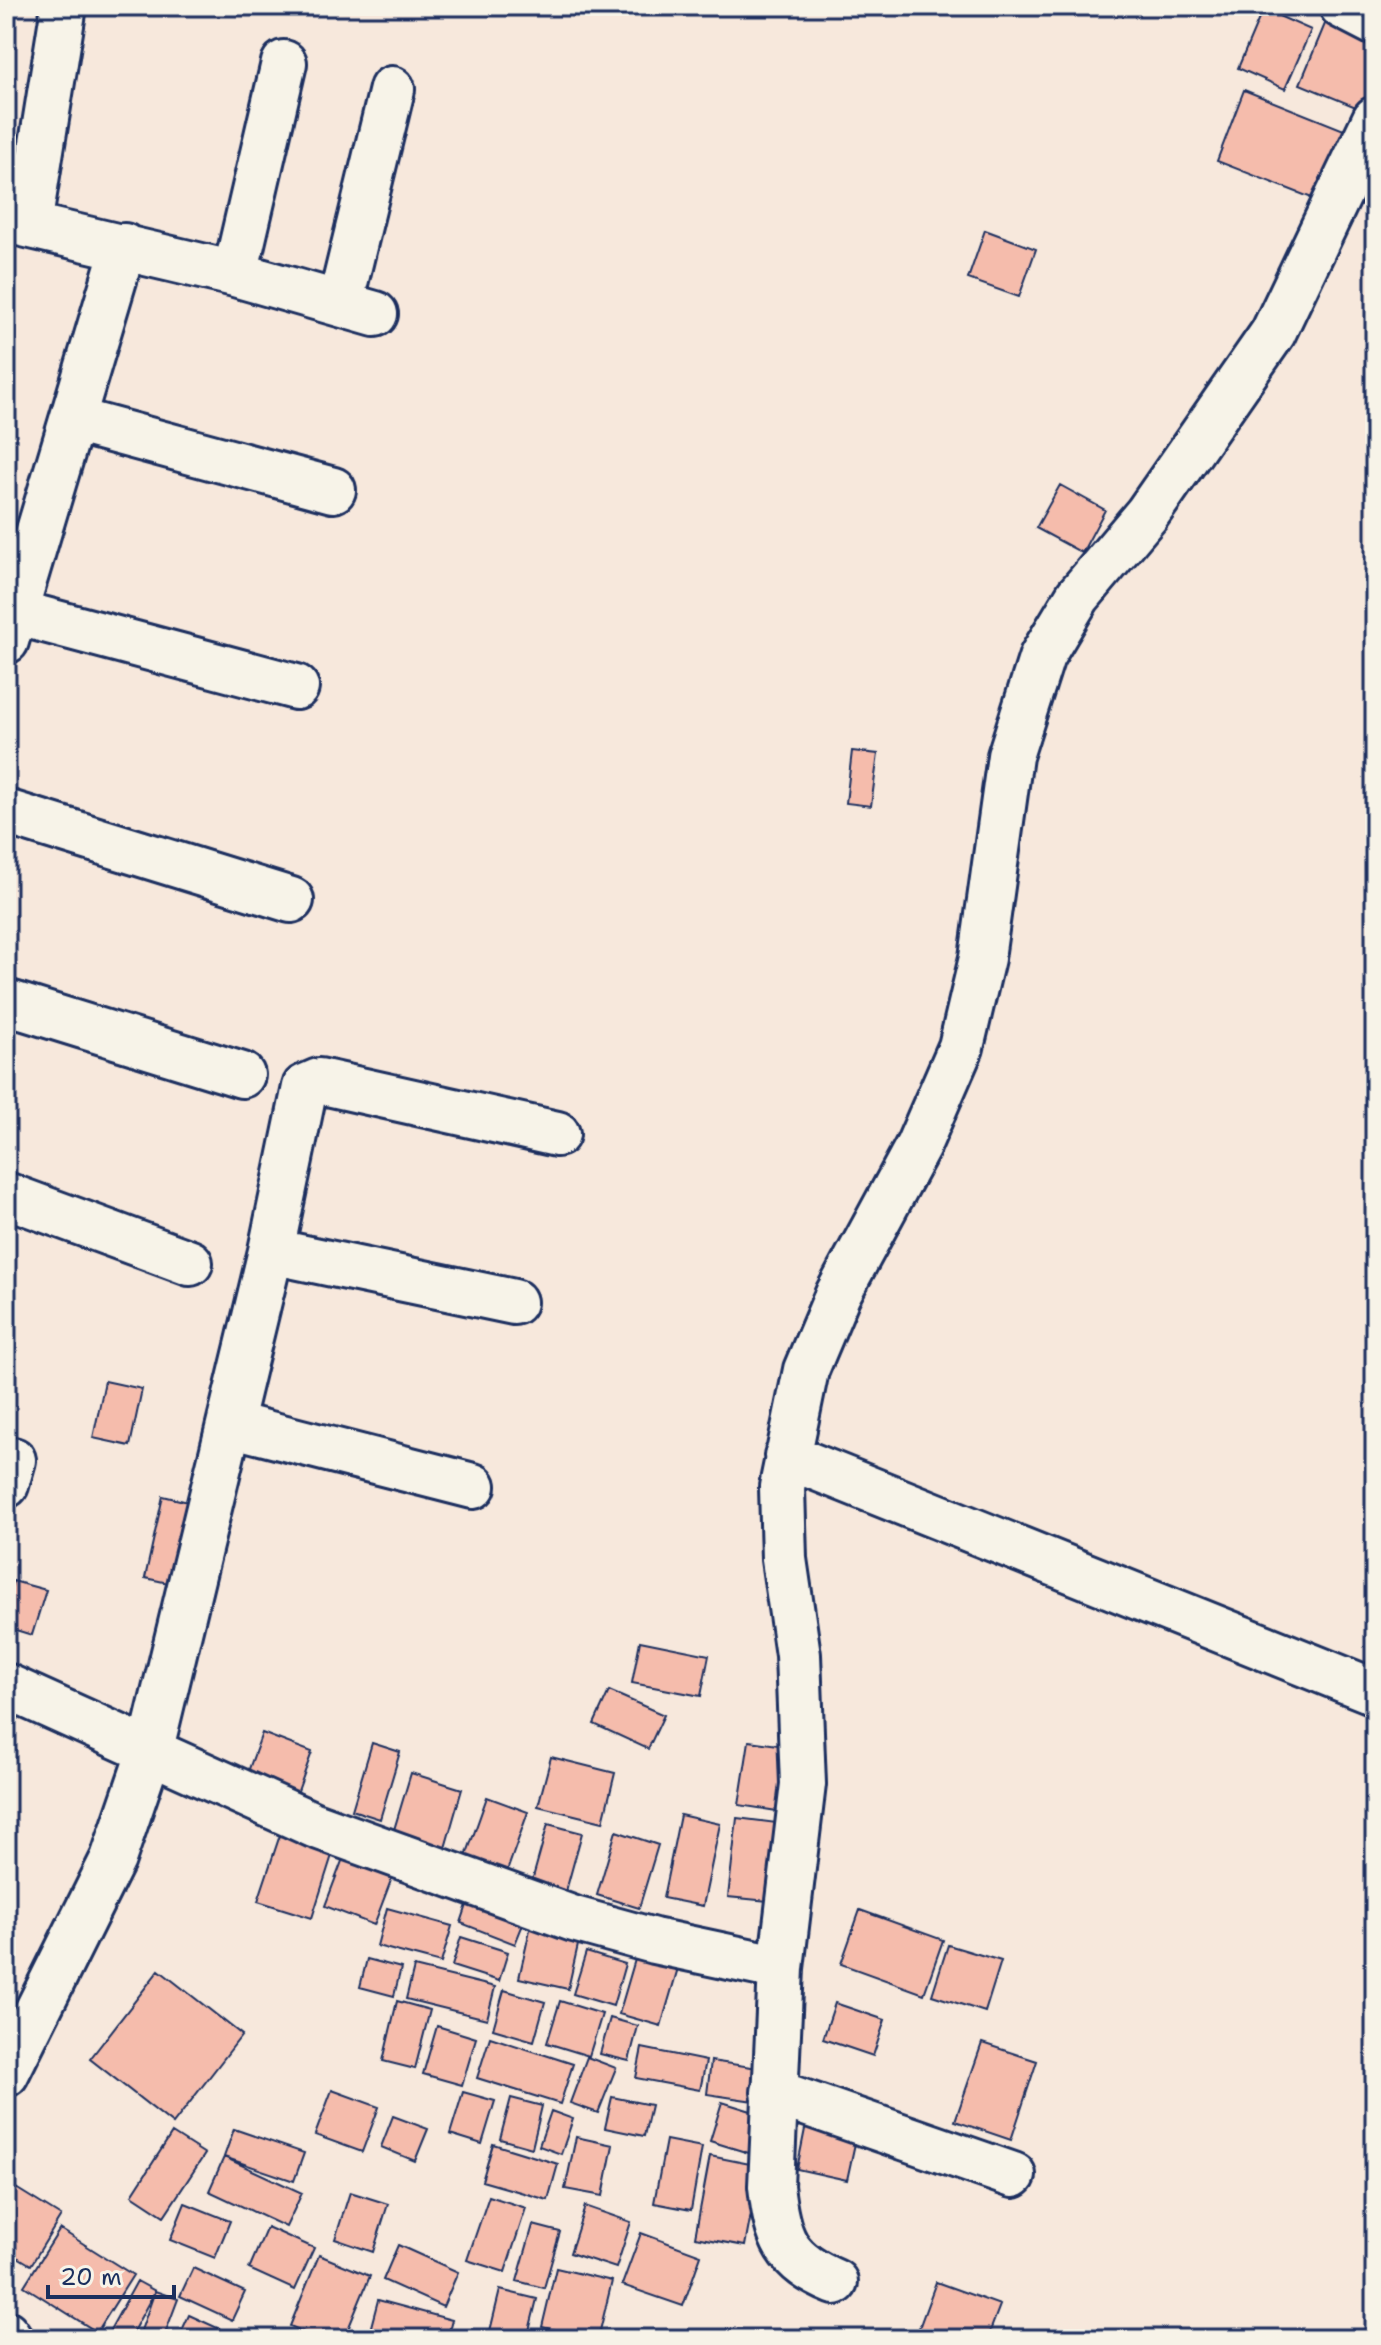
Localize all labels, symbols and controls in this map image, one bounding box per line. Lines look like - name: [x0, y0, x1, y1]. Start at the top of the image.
- scale bar: [48, 2249, 174, 2299]
- text: 20 m: [60, 2261, 122, 2293]

